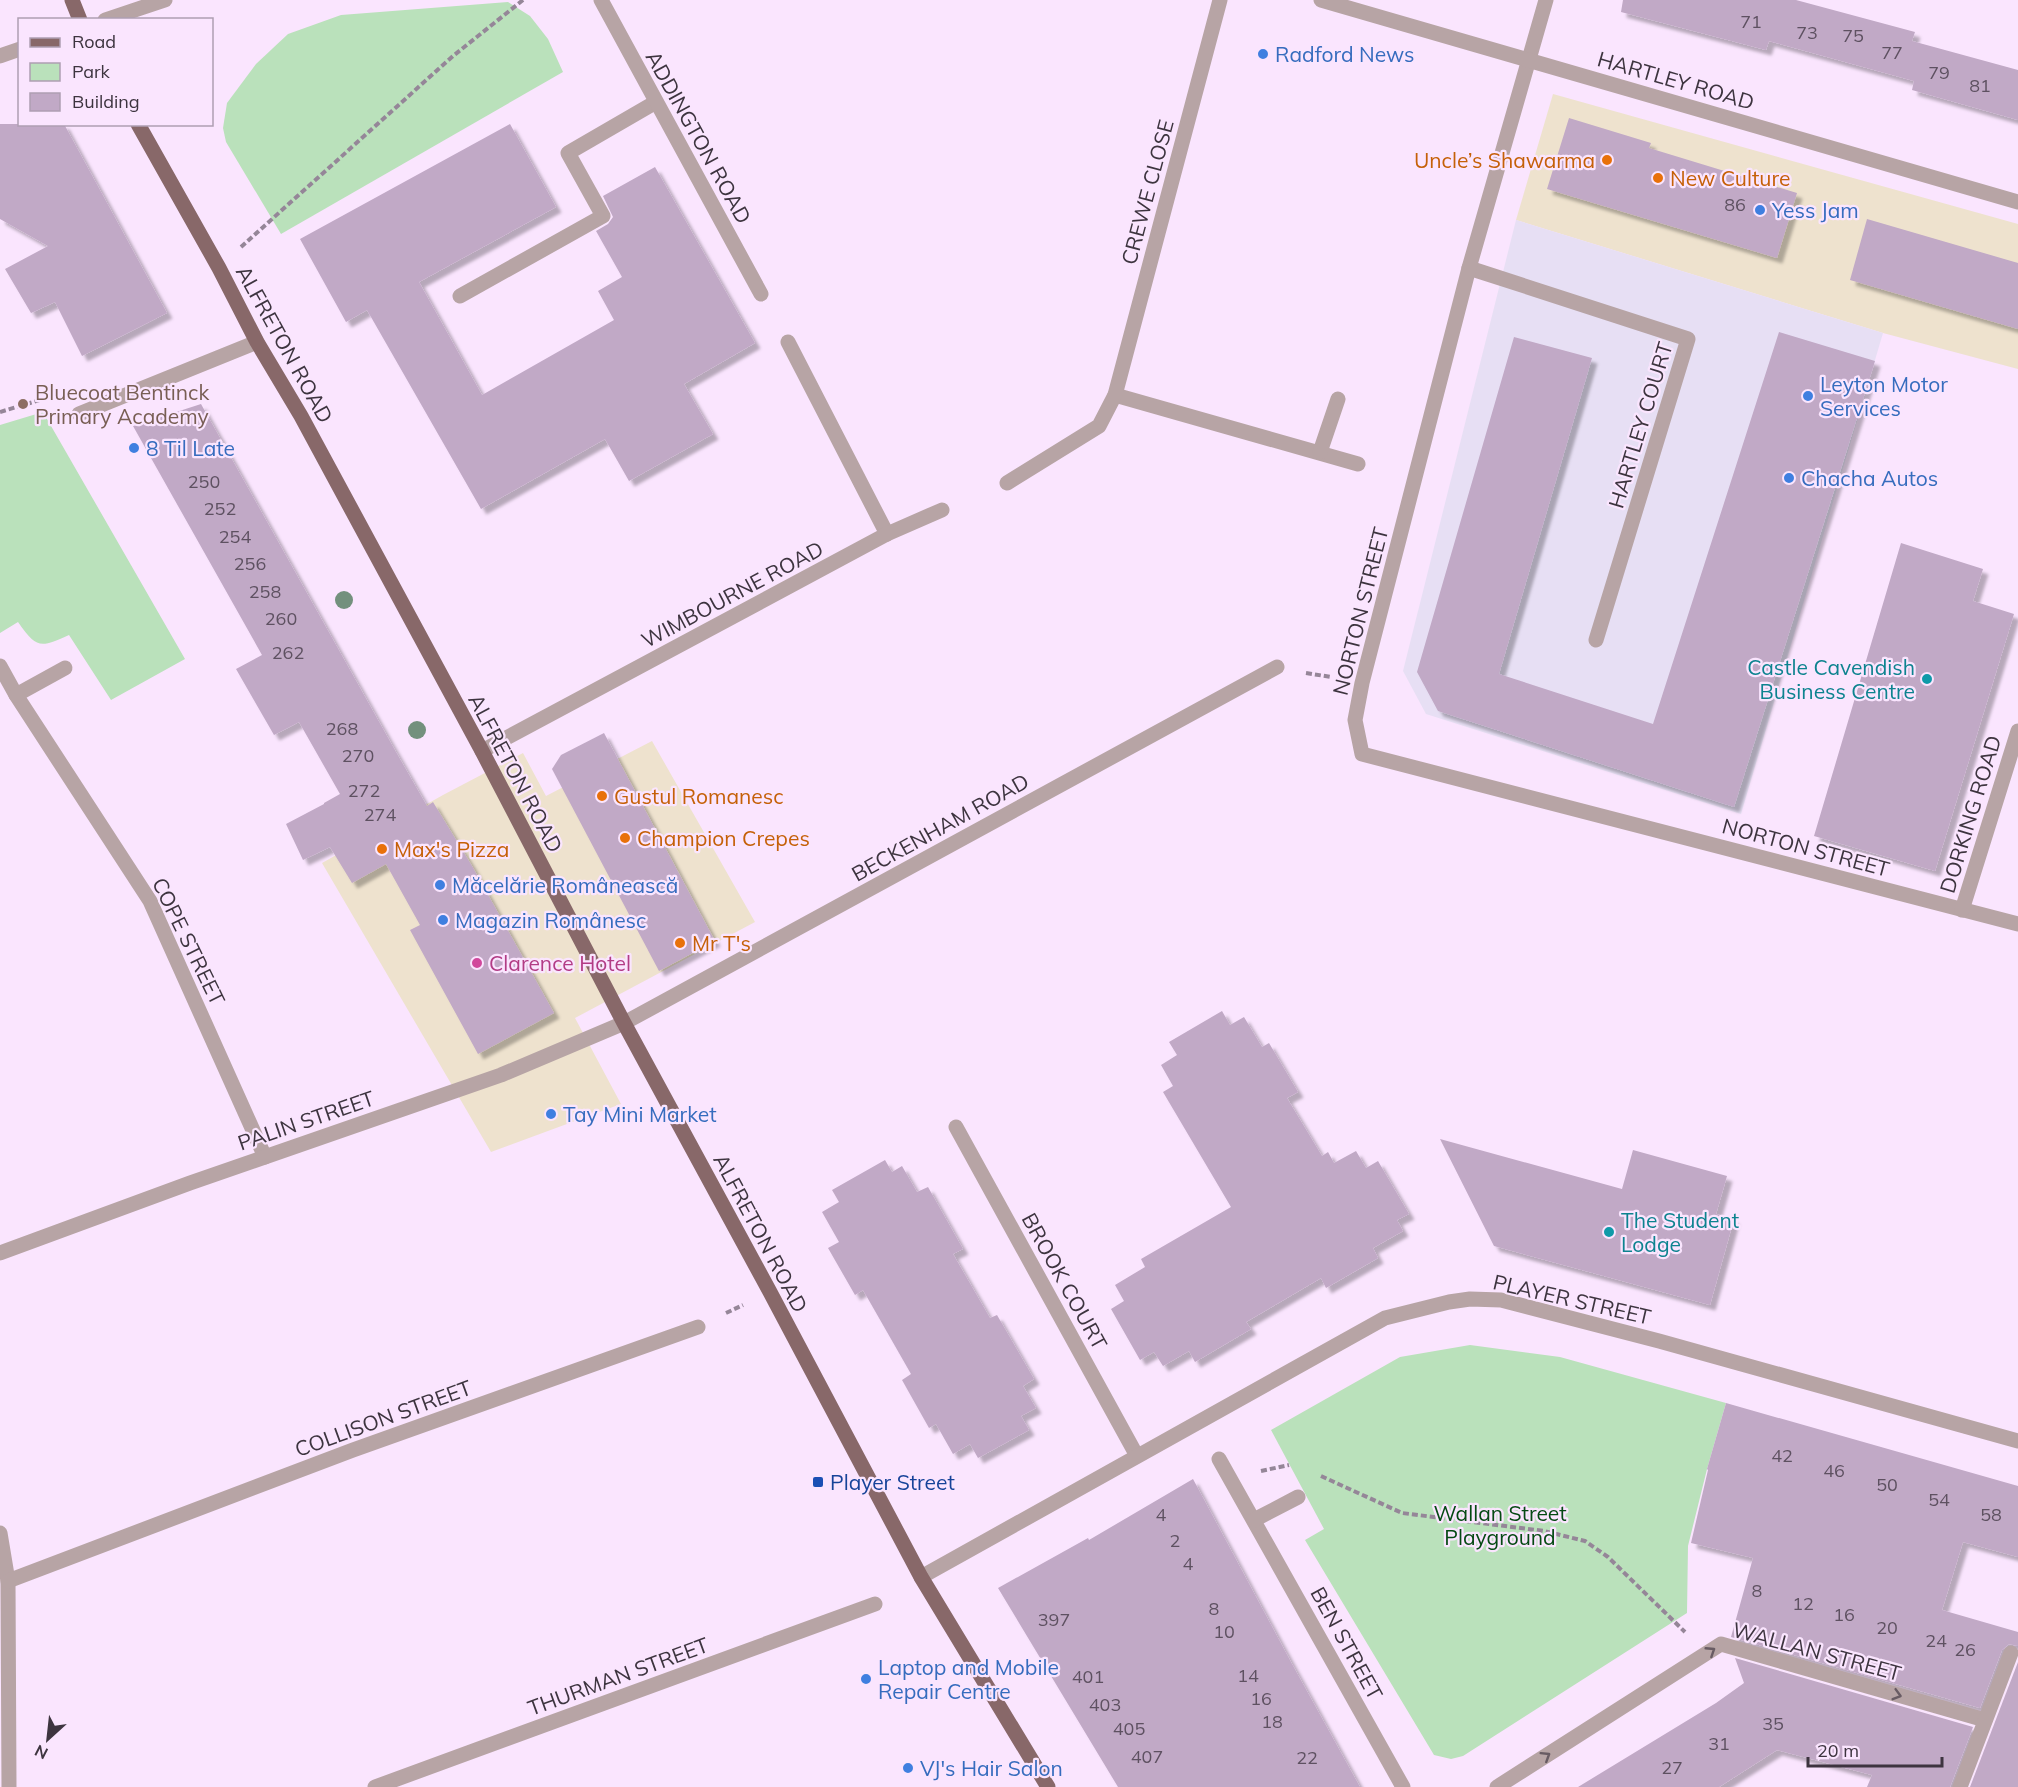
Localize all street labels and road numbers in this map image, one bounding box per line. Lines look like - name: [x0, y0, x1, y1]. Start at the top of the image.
- street label: HARTLEY ROAD: [1595, 45, 1757, 115]
- street label: ADDINGTON ROAD: [641, 46, 757, 228]
- street label: CREWE CLOSE: [1115, 117, 1179, 267]
- street label: ALFRETON ROAD: [231, 261, 339, 427]
- street label: HARTLEY COURT: [1602, 338, 1678, 511]
- street label: NORTON STREET: [1327, 524, 1394, 698]
- street label: WIMBOURNE ROAD: [637, 535, 827, 653]
- street label: ALFRETON ROAD: [463, 689, 569, 857]
- street label: DORKING ROAD: [1934, 732, 2006, 896]
- street label: BECKENHAM ROAD: [847, 767, 1033, 887]
- street label: NORTON STREET: [1719, 812, 1893, 882]
- street label: COPE STREET: [147, 873, 231, 1009]
- street label: PALIN STREET: [234, 1084, 378, 1156]
- street label: ALFRETON ROAD: [708, 1149, 814, 1317]
- street label: BROOK COURT: [1017, 1208, 1113, 1354]
- street label: PLAYER STREET: [1491, 1268, 1654, 1330]
- street label: COLLISON STREET: [291, 1374, 475, 1462]
- street label: BEN STREET: [1305, 1582, 1389, 1704]
- street label: WALLAN STREET: [1730, 1616, 1905, 1686]
- street label: THURMAN STREET: [524, 1631, 712, 1721]

